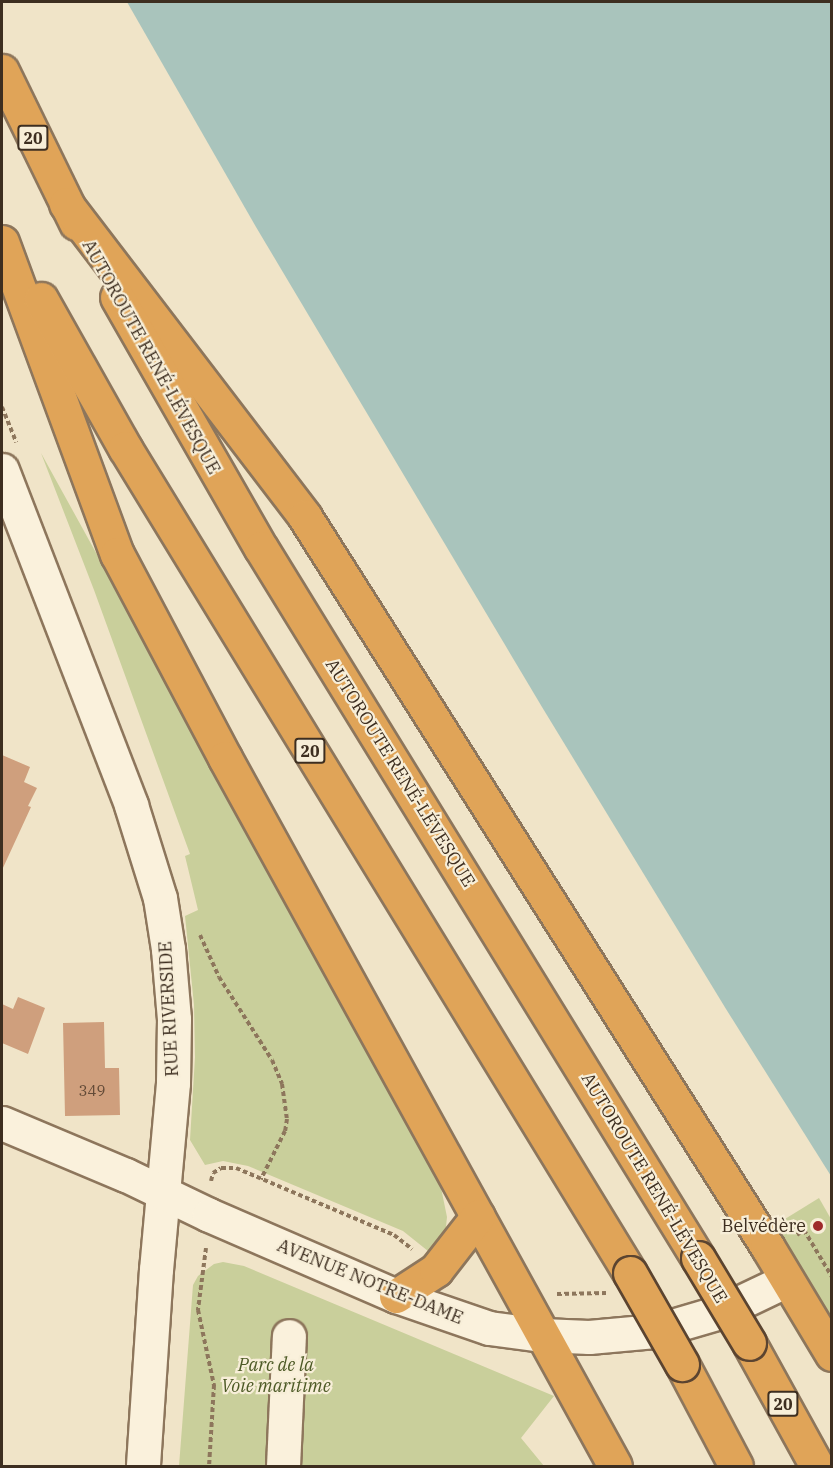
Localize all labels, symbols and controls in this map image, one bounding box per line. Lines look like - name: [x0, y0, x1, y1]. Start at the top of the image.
- road number: 20: [16, 125, 50, 151]
- street label: AUTOROUTE RENÉ-LÉVESQUE: [77, 236, 225, 478]
- street label: AUTOROUTE RENÉ-LÉVESQUE: [321, 655, 479, 891]
- road number: 20: [294, 738, 326, 764]
- street label: RUE RIVERSIDE: [155, 941, 183, 1077]
- street label: AUTOROUTE RENÉ-LÉVESQUE: [577, 1069, 731, 1307]
- house number: 349: [79, 1082, 105, 1100]
- place label: Belvédère: [721, 1215, 806, 1237]
- marker: Belvédère: [811, 1219, 825, 1233]
- street label: AVENUE NOTRE-DAME: [274, 1235, 466, 1329]
- park label: Parc de la Voie maritime: [221, 1355, 331, 1398]
- road number: 20: [766, 1391, 800, 1417]

